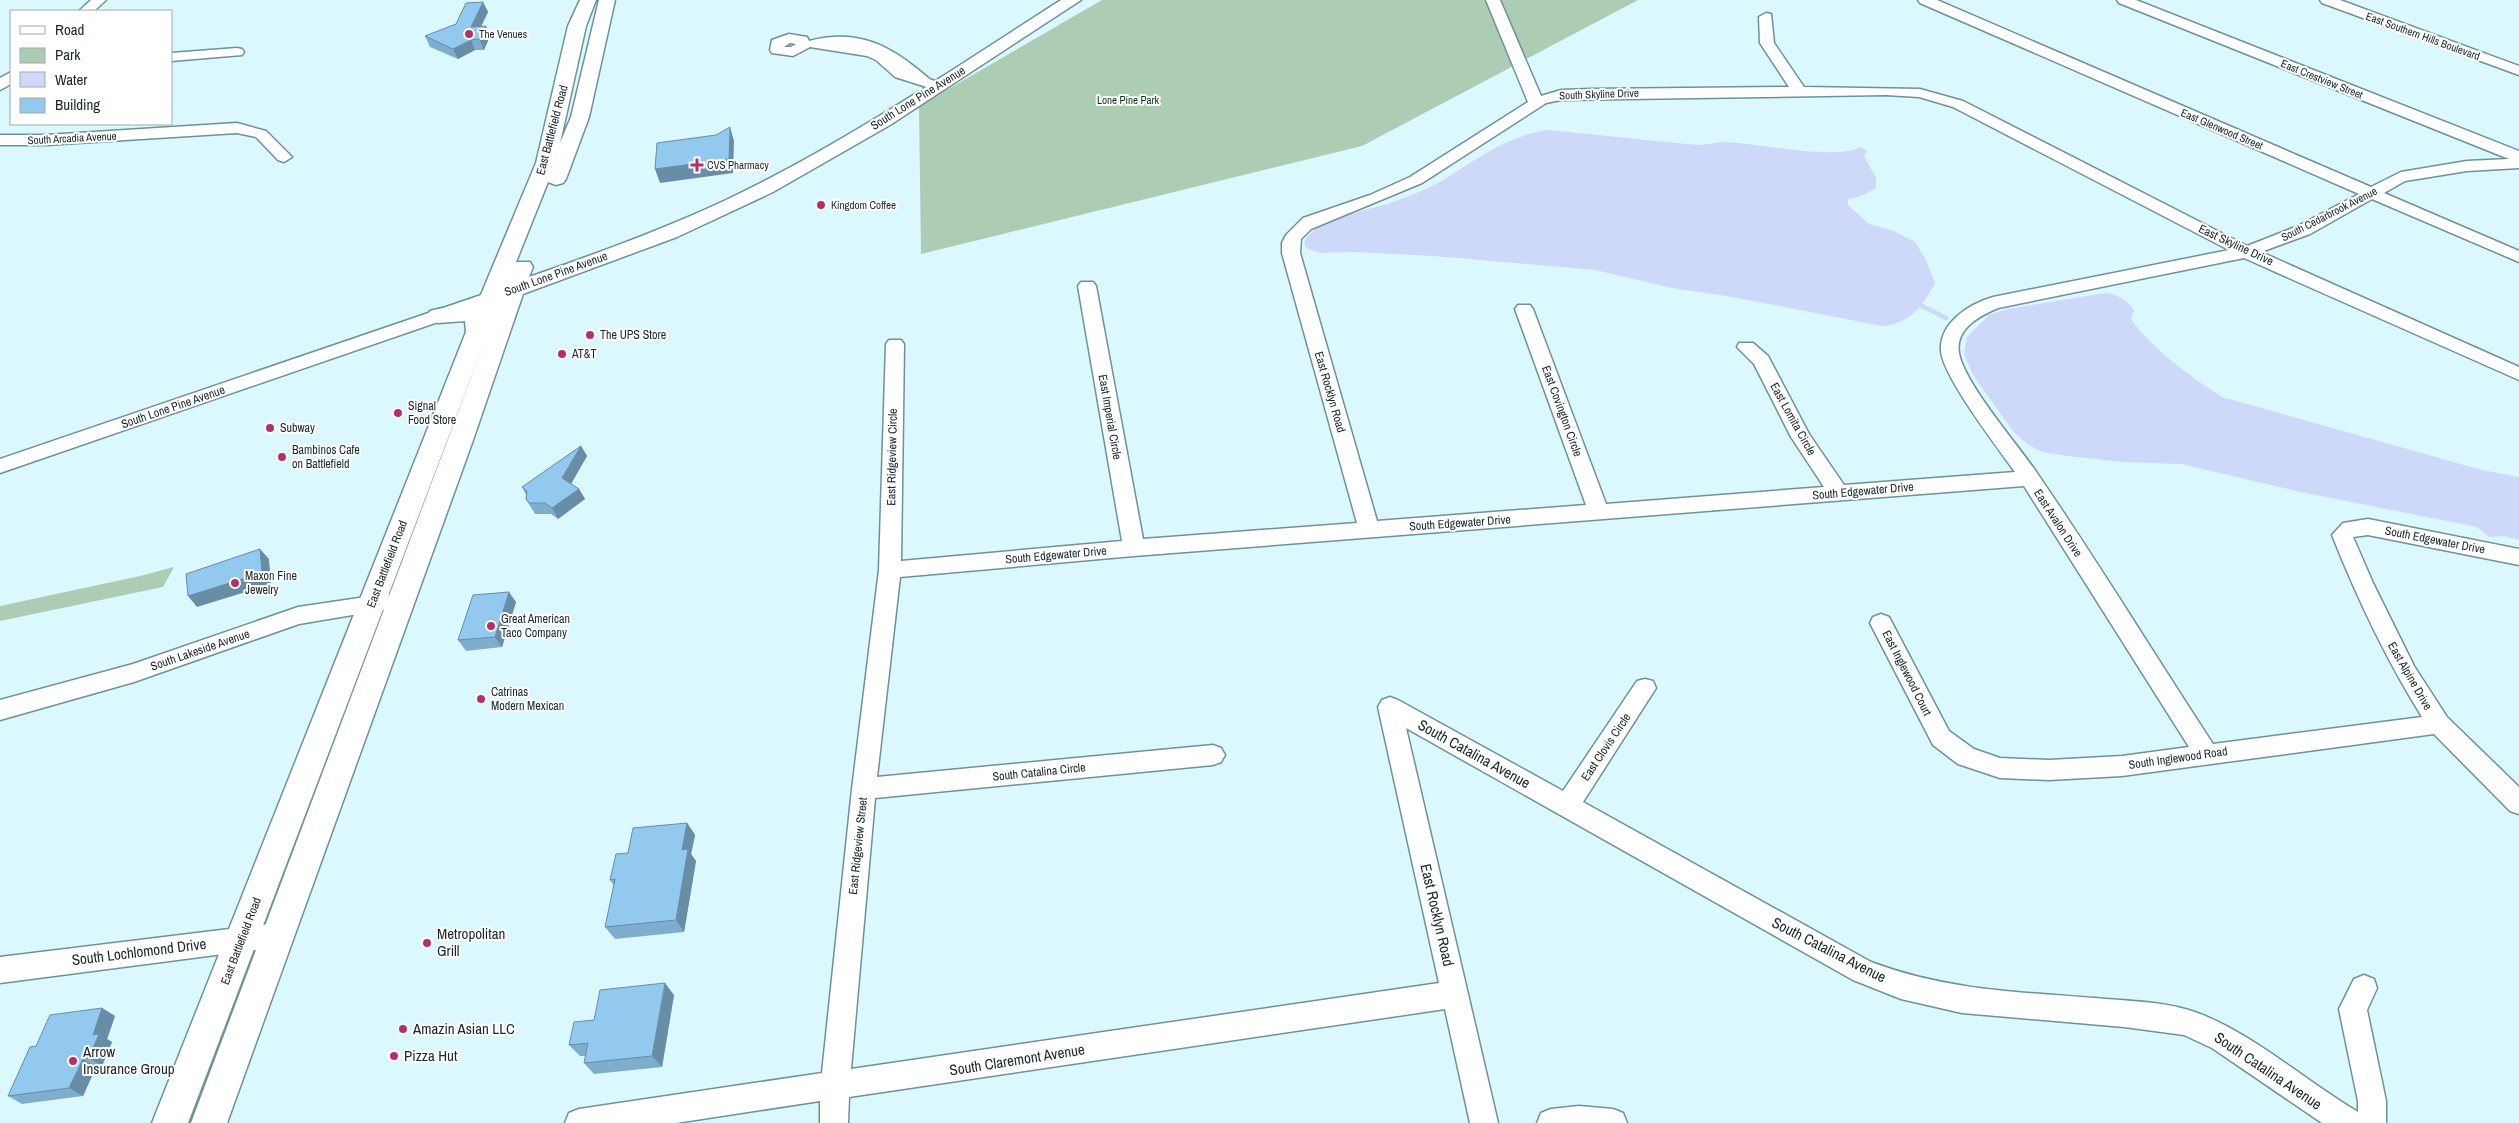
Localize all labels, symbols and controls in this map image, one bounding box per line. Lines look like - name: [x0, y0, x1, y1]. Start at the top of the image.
- street label: East Southern Hills Boulevard: [2364, 9, 2482, 63]
- legend: [10, 10, 172, 125]
- text: Road: [55, 19, 84, 40]
- place label: The Venues: [479, 27, 528, 41]
- marker: The Venues: [463, 28, 475, 40]
- text: Park: [55, 44, 81, 65]
- street label: East Crestview Street: [2279, 56, 2366, 102]
- street label: South Lone Pine Avenue: [868, 62, 968, 134]
- text: Water: [55, 69, 87, 90]
- street label: East Battlefield Road: [532, 83, 572, 177]
- street label: South Skyline Drive: [1559, 86, 1639, 102]
- park label: Lone Pine Park: [1097, 93, 1160, 107]
- text: Building: [55, 94, 100, 115]
- street label: East Glenwood Street: [2179, 105, 2266, 153]
- street label: South Arcadia Avenue: [27, 129, 117, 147]
- place label: CVS Pharmacy: [707, 158, 769, 172]
- marker: CVS Pharmacy: [691, 159, 703, 171]
- street label: South Cedarbrook Avenue: [2279, 184, 2379, 244]
- place label: Kingdom Coffee: [831, 198, 896, 212]
- marker: Kingdom Coffee: [815, 199, 827, 211]
- street label: East Skyline Drive: [2196, 221, 2276, 269]
- street label: South Lone Pine Avenue: [502, 248, 610, 300]
- place label: The UPS Store: [600, 327, 666, 343]
- marker: The UPS Store: [584, 329, 596, 341]
- place label: AT&T: [571, 346, 596, 362]
- marker: AT&T: [556, 348, 568, 360]
- street label: East Rocklyn Road: [1311, 350, 1349, 434]
- street label: East Covington Circle: [1538, 363, 1586, 459]
- street label: East Imperial Circle: [1095, 373, 1125, 461]
- street label: East Lomita Circle: [1766, 380, 1820, 458]
- street label: South Lone Pine Avenue: [119, 382, 227, 432]
- place label: Signal Food Store: [408, 398, 456, 428]
- marker: Signal Food Store: [392, 407, 404, 419]
- street label: East Ridgeview Circle: [883, 408, 901, 506]
- place label: Subway: [280, 420, 315, 436]
- marker: Subway: [264, 422, 276, 434]
- place label: Bambinos Cafe on Battlefield: [292, 442, 360, 472]
- marker: Bambinos Cafe on Battlefield: [276, 451, 288, 463]
- street label: South Edgewater Drive: [1812, 479, 1914, 503]
- street label: East Avalon Drive: [2030, 486, 2086, 560]
- street label: South Edgewater Drive: [1409, 511, 1511, 535]
- street label: East Battlefield Road: [363, 518, 411, 610]
- street label: South Edgewater Drive: [2384, 522, 2486, 558]
- street label: South Edgewater Drive: [1005, 543, 1107, 567]
- place label: Maxon Fine Jewelry: [245, 568, 297, 598]
- marker: Maxon Fine Jewelry: [229, 577, 241, 589]
- place label: Great American Taco Company: [501, 611, 570, 641]
- marker: Great American Taco Company: [485, 620, 497, 632]
- street label: South Lakeside Avenue: [148, 626, 252, 674]
- street label: East Inglewood Court: [1879, 627, 1936, 719]
- street label: East Alpine Drive: [2384, 639, 2436, 713]
- place label: Catrinas Modern Mexican: [491, 684, 564, 714]
- marker: Catrinas Modern Mexican: [475, 693, 487, 705]
- street label: East Clovis Circle: [1578, 710, 1634, 784]
- street label: South Catalina Avenue: [1414, 714, 1534, 793]
- street label: South Inglewood Road: [2128, 743, 2228, 773]
- street label: South Catalina Circle: [992, 759, 1086, 785]
- street label: East Ridgeview Street: [845, 796, 871, 896]
- street label: East Rocklyn Road: [1415, 862, 1459, 968]
- street label: East Battlefield Road: [217, 895, 265, 987]
- street label: South Catalina Avenue: [1768, 912, 1890, 987]
- place label: Metropolitan Grill: [437, 923, 505, 961]
- street label: South Lochlomond Drive: [70, 933, 208, 970]
- marker: Metropolitan Grill: [421, 937, 433, 949]
- place label: Amazin Asian LLC: [412, 1018, 515, 1039]
- marker: Amazin Asian LLC: [397, 1023, 409, 1035]
- street label: South Catalina Avenue: [2210, 1027, 2326, 1115]
- street label: South Claremont Avenue: [948, 1038, 1086, 1081]
- place label: Arrow Insurance Group: [82, 1041, 175, 1079]
- place label: Pizza Hut: [404, 1045, 458, 1066]
- marker: Pizza Hut: [388, 1050, 400, 1062]
- marker: Arrow Insurance Group: [67, 1055, 79, 1067]

